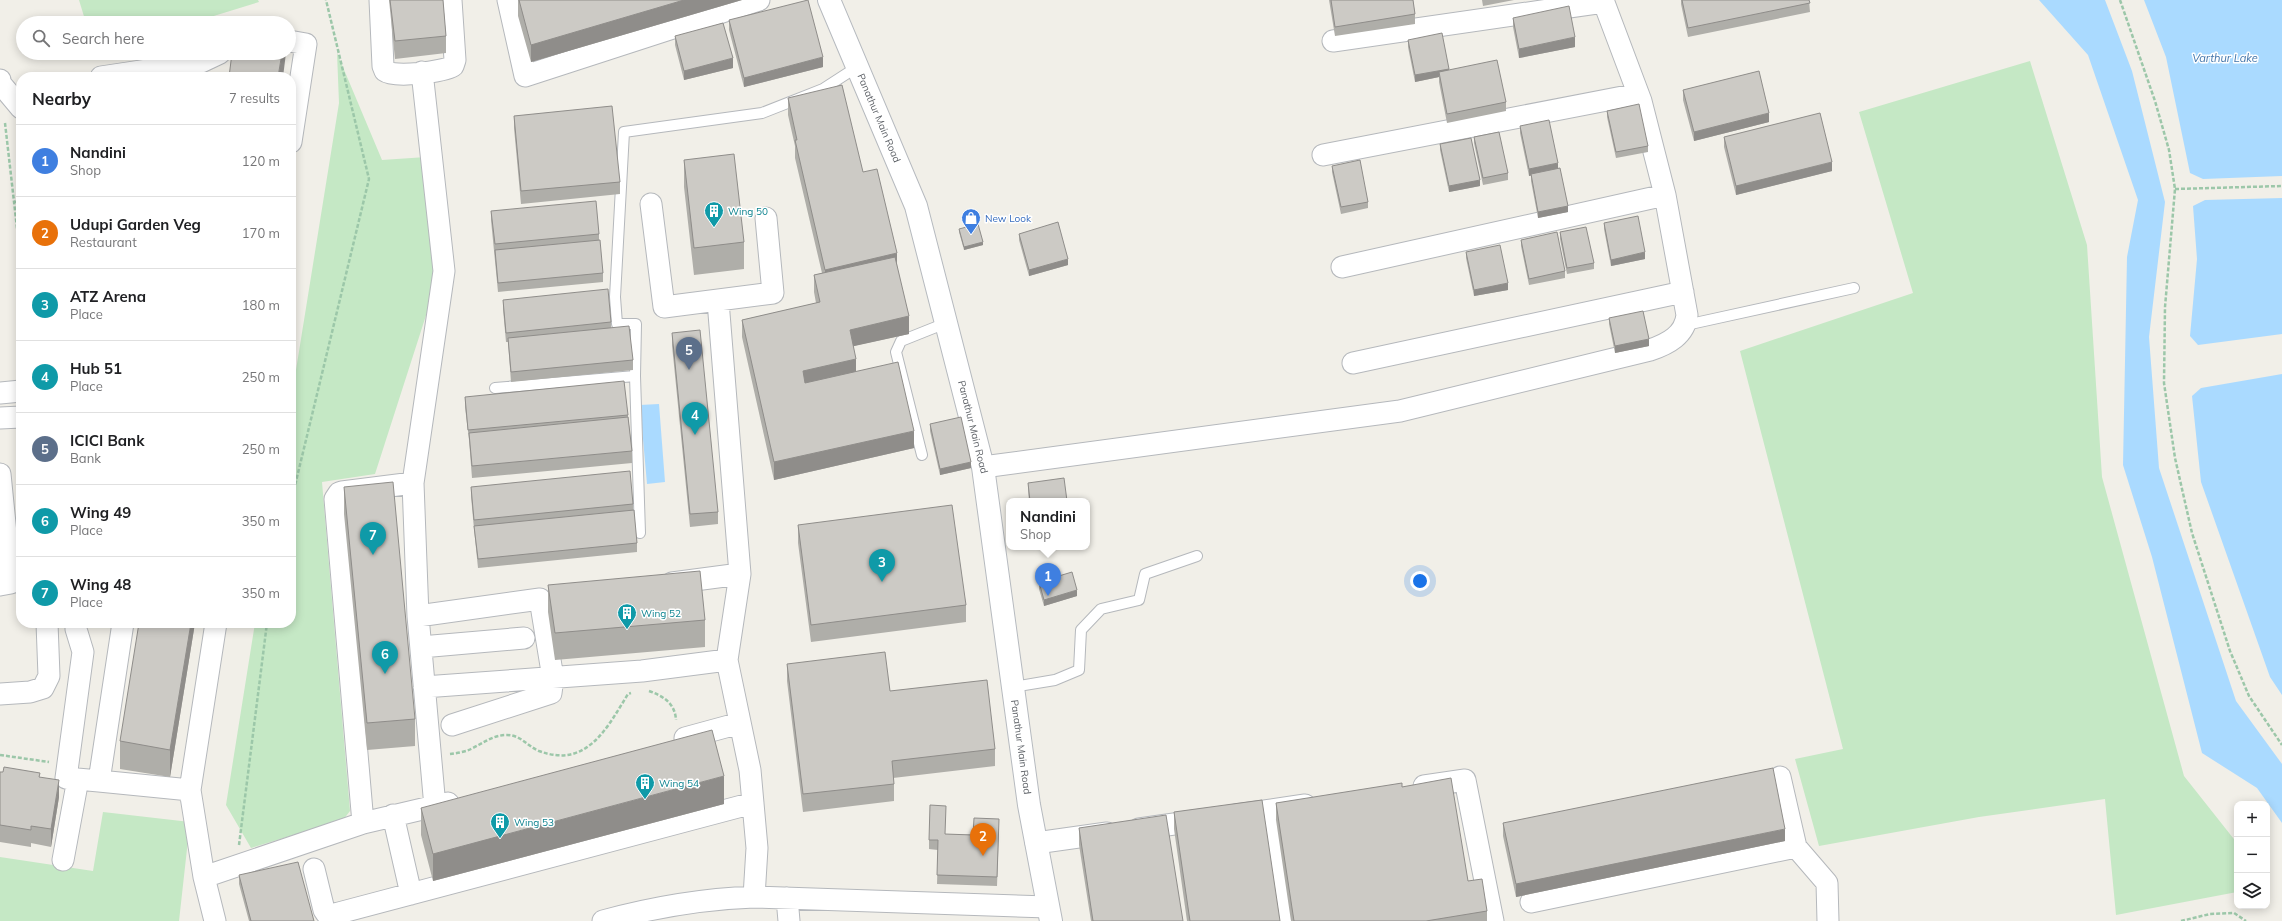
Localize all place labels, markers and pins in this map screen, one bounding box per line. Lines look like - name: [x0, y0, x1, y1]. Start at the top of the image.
- building icon: Wing 50: [703, 200, 725, 228]
- place label: Wing 50: [728, 205, 768, 218]
- shop icon: New Look: [960, 207, 982, 235]
- place label: New Look: [985, 212, 1032, 225]
- pin: 5: [676, 337, 702, 370]
- pin: 4: [682, 402, 708, 435]
- pin: 7: [360, 522, 386, 555]
- pin: 3: [869, 549, 895, 582]
- pin: 1: [1035, 563, 1061, 596]
- building icon: Wing 52: [616, 602, 638, 630]
- place label: Wing 52: [641, 607, 681, 620]
- pin: 6: [372, 641, 398, 674]
- building icon: Wing 54: [634, 772, 656, 800]
- place label: Wing 54: [659, 777, 699, 790]
- building icon: Wing 53: [489, 811, 511, 839]
- place label: Wing 53: [514, 816, 554, 829]
- pin: 2: [970, 823, 996, 856]

